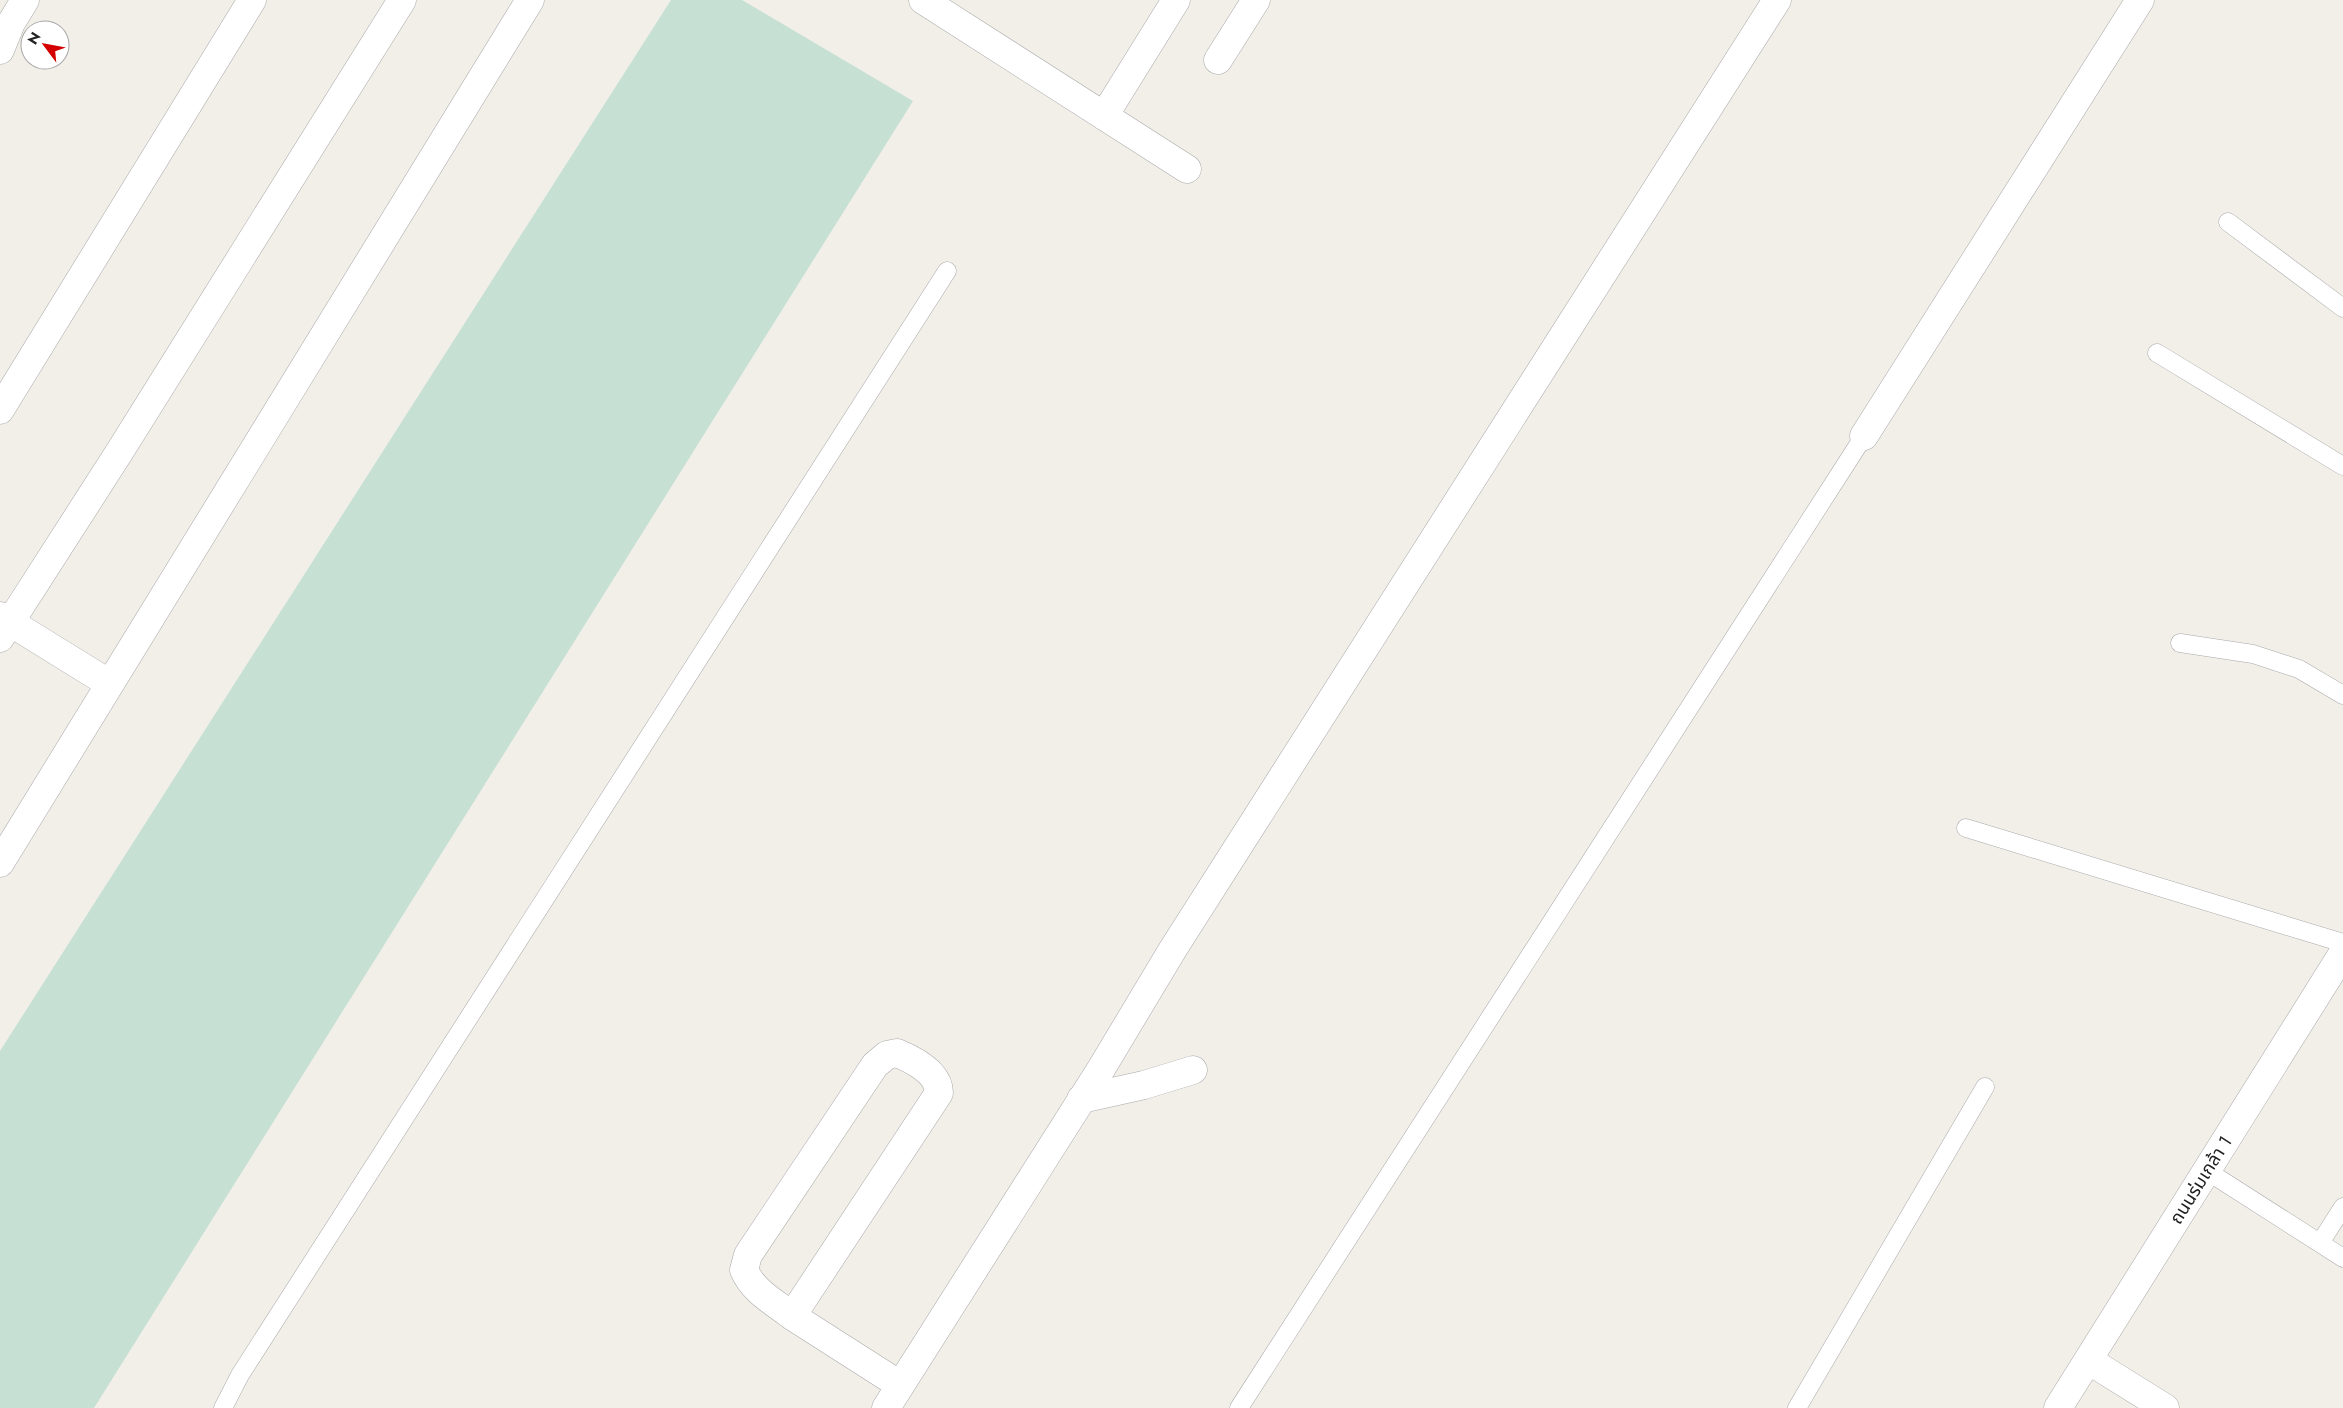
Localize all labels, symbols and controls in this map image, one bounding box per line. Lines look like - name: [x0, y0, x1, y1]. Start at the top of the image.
- north arrow: [20, 20, 70, 70]
- text: N: [23, 28, 45, 48]
- street label: ถนนร่มเกล้า 1: [2163, 1131, 2239, 1229]

